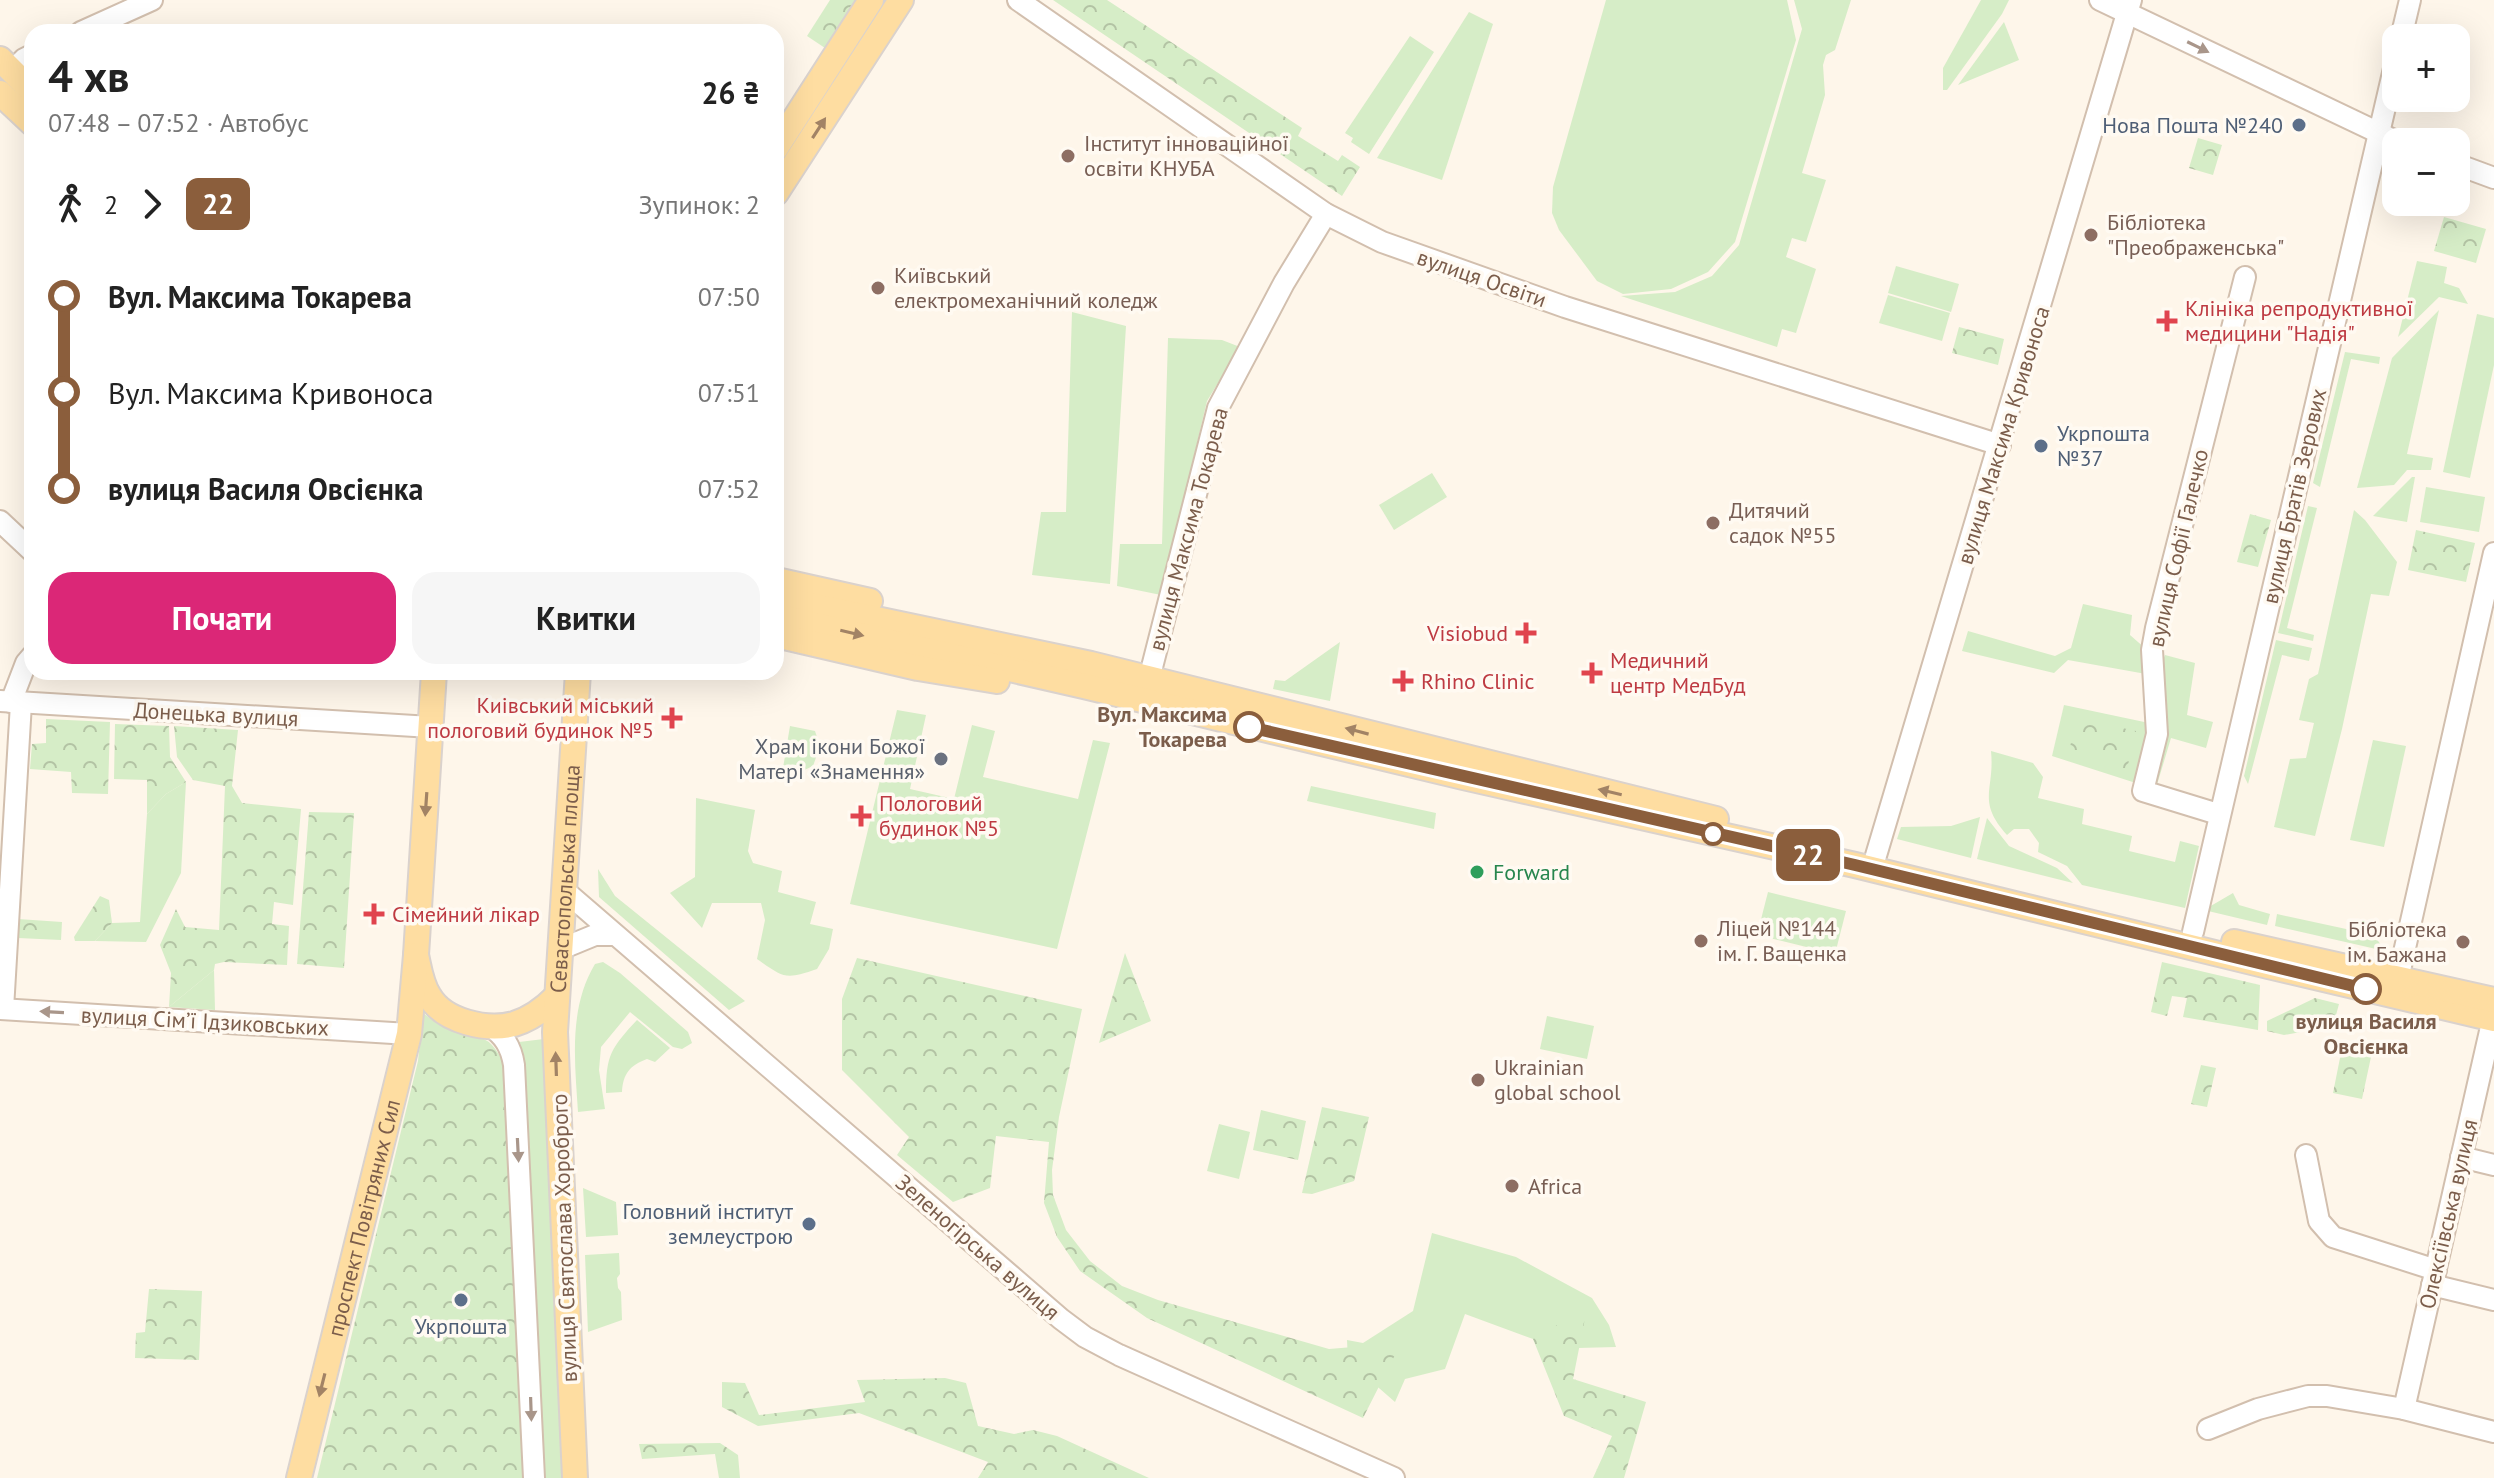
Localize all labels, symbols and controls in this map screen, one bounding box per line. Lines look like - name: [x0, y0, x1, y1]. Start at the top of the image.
- map controls: [2382, 24, 2470, 216]
- button: +: [2382, 24, 2470, 112]
- one-way arrow: [2186, 40, 2209, 54]
- text: 4 хв: [48, 47, 129, 104]
- text: 26 ₴: [701, 73, 760, 112]
- text: 07:48 – 07:52 · Автобус: [48, 106, 309, 139]
- place label: Нова Пошта №240: [2102, 111, 2283, 139]
- marker: Нова Пошта №240: [2290, 116, 2308, 134]
- one-way arrow: [811, 117, 826, 138]
- button: −: [2382, 128, 2470, 216]
- place label: Інститут інноваційної освіти КНУБА: [1084, 129, 1289, 182]
- marker: Інститут інноваційної освіти КНУБА: [1059, 147, 1077, 165]
- icon: walk: [48, 182, 92, 226]
- icon: forward: [130, 182, 174, 226]
- text: 22: [202, 185, 234, 222]
- text: 2: [104, 188, 118, 221]
- text: Зупинок: 2: [639, 188, 760, 221]
- place label: Бібліотека "Преображенська": [2107, 208, 2284, 261]
- marker: Бібліотека "Преображенська": [2082, 226, 2100, 244]
- street label: вулиця Освіти: [1414, 243, 1550, 313]
- place label: Київський електромеханічний коледж: [894, 261, 1158, 314]
- text: Вул. Максима Токарева: [108, 277, 412, 316]
- marker: Київський електромеханічний коледж: [869, 279, 887, 297]
- text: 07:50: [698, 280, 760, 313]
- place label: Клініка репродуктивної медицини "Надія": [2185, 294, 2413, 347]
- street label: вулиця Максима Кривоноса: [1950, 303, 2056, 567]
- marker: Клініка репродуктивної медицини "Надія": [2156, 310, 2178, 332]
- text: Вул. Максима Кривоноса: [108, 373, 434, 412]
- text: 07:51: [698, 376, 760, 409]
- street label: вулиця Братів Зерових: [2256, 386, 2332, 606]
- street label: вулиця Максима Токарева: [1142, 404, 1234, 654]
- place label: Укрпошта №37: [2057, 419, 2150, 472]
- marker: Укрпошта №37: [2032, 437, 2050, 455]
- street label: вулиця Софії Галечко: [2142, 446, 2214, 650]
- text: вулиця Василя Овсієнка: [108, 469, 423, 508]
- text: 07:52: [698, 472, 760, 505]
- place label: Дитячий садок №55: [1729, 496, 1836, 549]
- marker: Дитячий садок №55: [1704, 514, 1722, 532]
- button: Почати: [48, 572, 396, 664]
- button: Квитки: [412, 572, 760, 664]
- place label: Visiobud: [1426, 619, 1508, 647]
- marker: Visiobud: [1515, 622, 1537, 644]
- one-way arrow: [840, 627, 865, 640]
- place label: Медичний центр МедБуд: [1610, 646, 1746, 699]
- marker: Медичний центр МедБуд: [1581, 662, 1603, 684]
- place label: Rhino Clinic: [1421, 667, 1535, 695]
- marker: Rhino Clinic: [1392, 670, 1414, 692]
- place label: Киівський міський пологовий будинок №5: [427, 691, 654, 744]
- street label: Донецька вулиця: [133, 696, 299, 732]
- place label: Вул. Максима Токарева: [1097, 700, 1227, 753]
- marker: Киівський міський пологовий будинок №5: [661, 707, 683, 729]
- marker: Вул. Максима Токарева: [1234, 712, 1264, 742]
- one-way arrow: [1345, 724, 1370, 736]
- place label: Храм ікони Божої Матері «Знамення»: [738, 732, 925, 785]
- marker: Храм ікони Божої Матері «Знамення»: [932, 750, 950, 768]
- street label: Севастопольська площа: [544, 764, 586, 994]
- one-way arrow: [1597, 785, 1622, 798]
- place label: Пологовий будинок №5: [879, 789, 999, 842]
- one-way arrow: [419, 792, 432, 817]
- marker: Пологовий будинок №5: [850, 805, 872, 827]
- unlabelled marker: [1702, 823, 1724, 845]
- line badge: 22: [1772, 829, 1844, 881]
- text: 22: [1792, 836, 1824, 873]
- place label: Forward: [1493, 858, 1570, 886]
- marker: Forward: [1468, 863, 1486, 881]
- place label: Сімейний лікар: [392, 900, 540, 928]
- marker: Сімейний лікар: [363, 903, 385, 925]
- place label: Ліцей №144 ім. Г. Ващенка: [1716, 914, 1847, 967]
- place label: Бібліотека ім. Бажана: [2347, 915, 2447, 968]
- marker: Ліцей №144 ім. Г. Ващенка: [1692, 932, 1710, 950]
- marker: Бібліотека ім. Бажана: [2454, 933, 2472, 951]
- marker: вулиця Василя Овсієнка: [2351, 974, 2381, 1004]
- street label: вулиця Сімʼї Ідзиковських: [80, 1001, 330, 1041]
- one-way arrow: [39, 1005, 64, 1018]
- place label: вулиця Василя Овсієнка: [2295, 1007, 2437, 1060]
- one-way arrow: [550, 1051, 563, 1076]
- place label: Ukrainian global school: [1494, 1053, 1621, 1106]
- marker: Ukrainian global school: [1469, 1071, 1487, 1089]
- street label: вулиця Святослава Хороброго: [545, 1093, 583, 1383]
- street label: проспект Повітряних Сил: [321, 1096, 406, 1339]
- street label: Олексіївська вулиця: [2413, 1116, 2483, 1312]
- one-way arrow: [512, 1138, 525, 1163]
- street label: Зеленогірська вулиця: [890, 1168, 1066, 1326]
- place label: Africa: [1528, 1172, 1582, 1200]
- marker: Africa: [1503, 1177, 1521, 1195]
- place label: Головний інститут землеустрою: [623, 1197, 793, 1250]
- marker: Головний інститут землеустрою: [800, 1215, 818, 1233]
- marker: Укрпошта: [452, 1291, 470, 1309]
- place label: Укрпошта: [415, 1312, 507, 1340]
- one-way arrow: [315, 1373, 327, 1398]
- one-way arrow: [525, 1397, 538, 1422]

